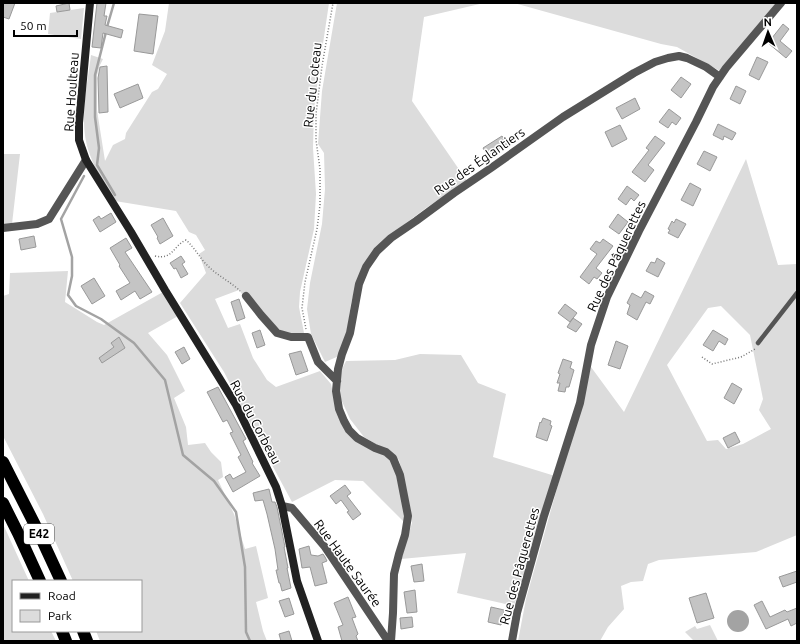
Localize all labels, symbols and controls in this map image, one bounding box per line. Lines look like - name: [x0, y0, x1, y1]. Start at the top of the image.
- scale bar: [14, 12, 77, 38]
- north arrow: [748, 12, 788, 52]
- text: N: [763, 16, 772, 28]
- text: 50 m: [20, 19, 47, 32]
- street label: Rue du Coteau: [301, 42, 323, 128]
- street label: Rue Houlteau: [61, 52, 81, 132]
- street label: Rue des Églantiers: [430, 123, 527, 197]
- street label: Rue des Pâquerettes: [584, 198, 648, 314]
- street label: Rue du Corbeau: [228, 378, 284, 466]
- street label: Rue des Pâquerettes: [497, 506, 541, 626]
- street label: Rue Haute Saurée: [312, 517, 384, 609]
- road number: E42: [24, 524, 54, 544]
- legend: [12, 580, 142, 632]
- text: Road: [48, 589, 76, 602]
- text: Park: [48, 609, 72, 622]

